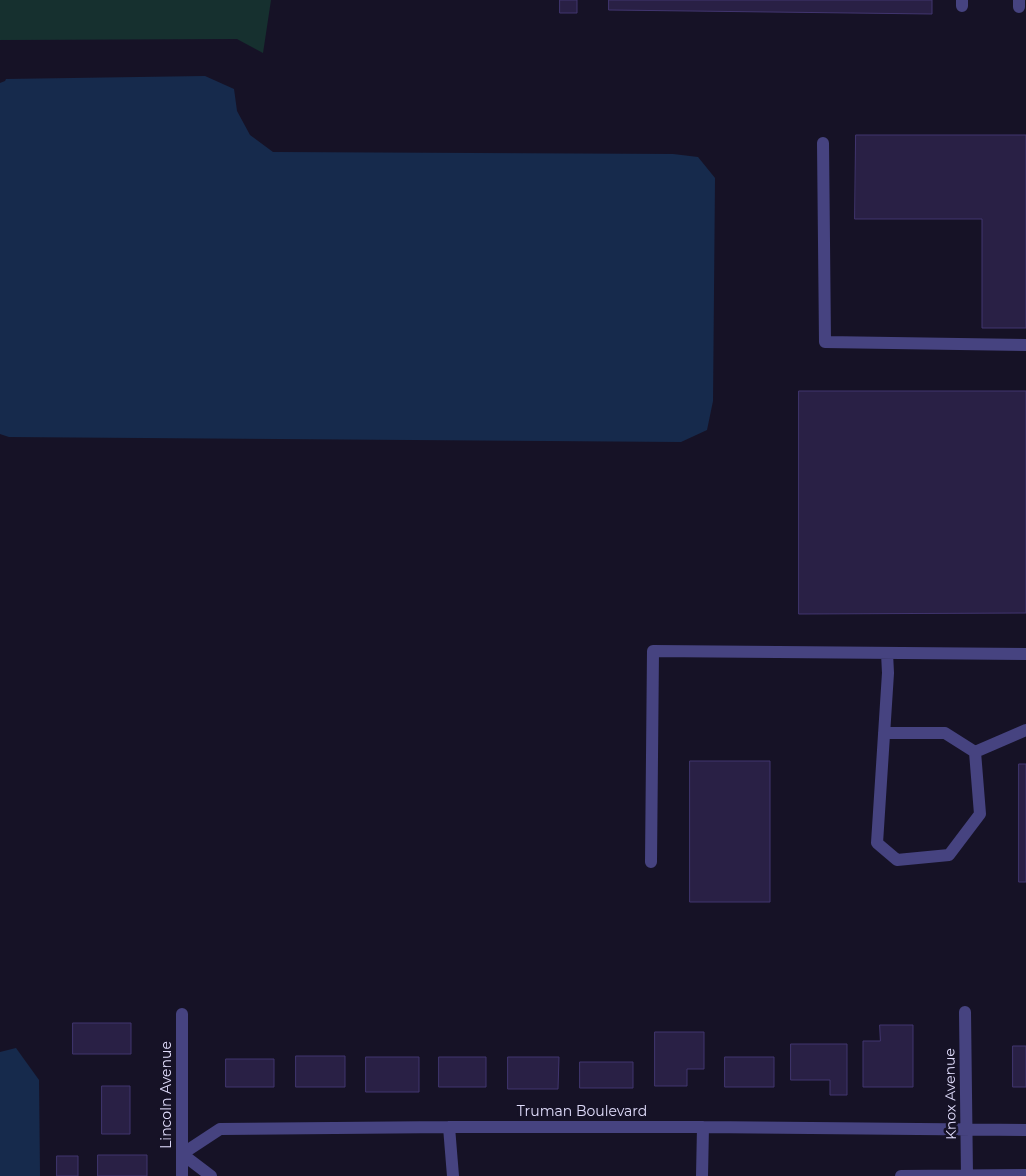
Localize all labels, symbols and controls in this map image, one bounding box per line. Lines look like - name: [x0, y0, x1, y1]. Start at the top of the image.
- street label: Lincoln Avenue: [159, 1041, 175, 1149]
- street label: Knox Avenue: [942, 1048, 960, 1140]
- street label: Truman Boulevard: [517, 1104, 647, 1120]

